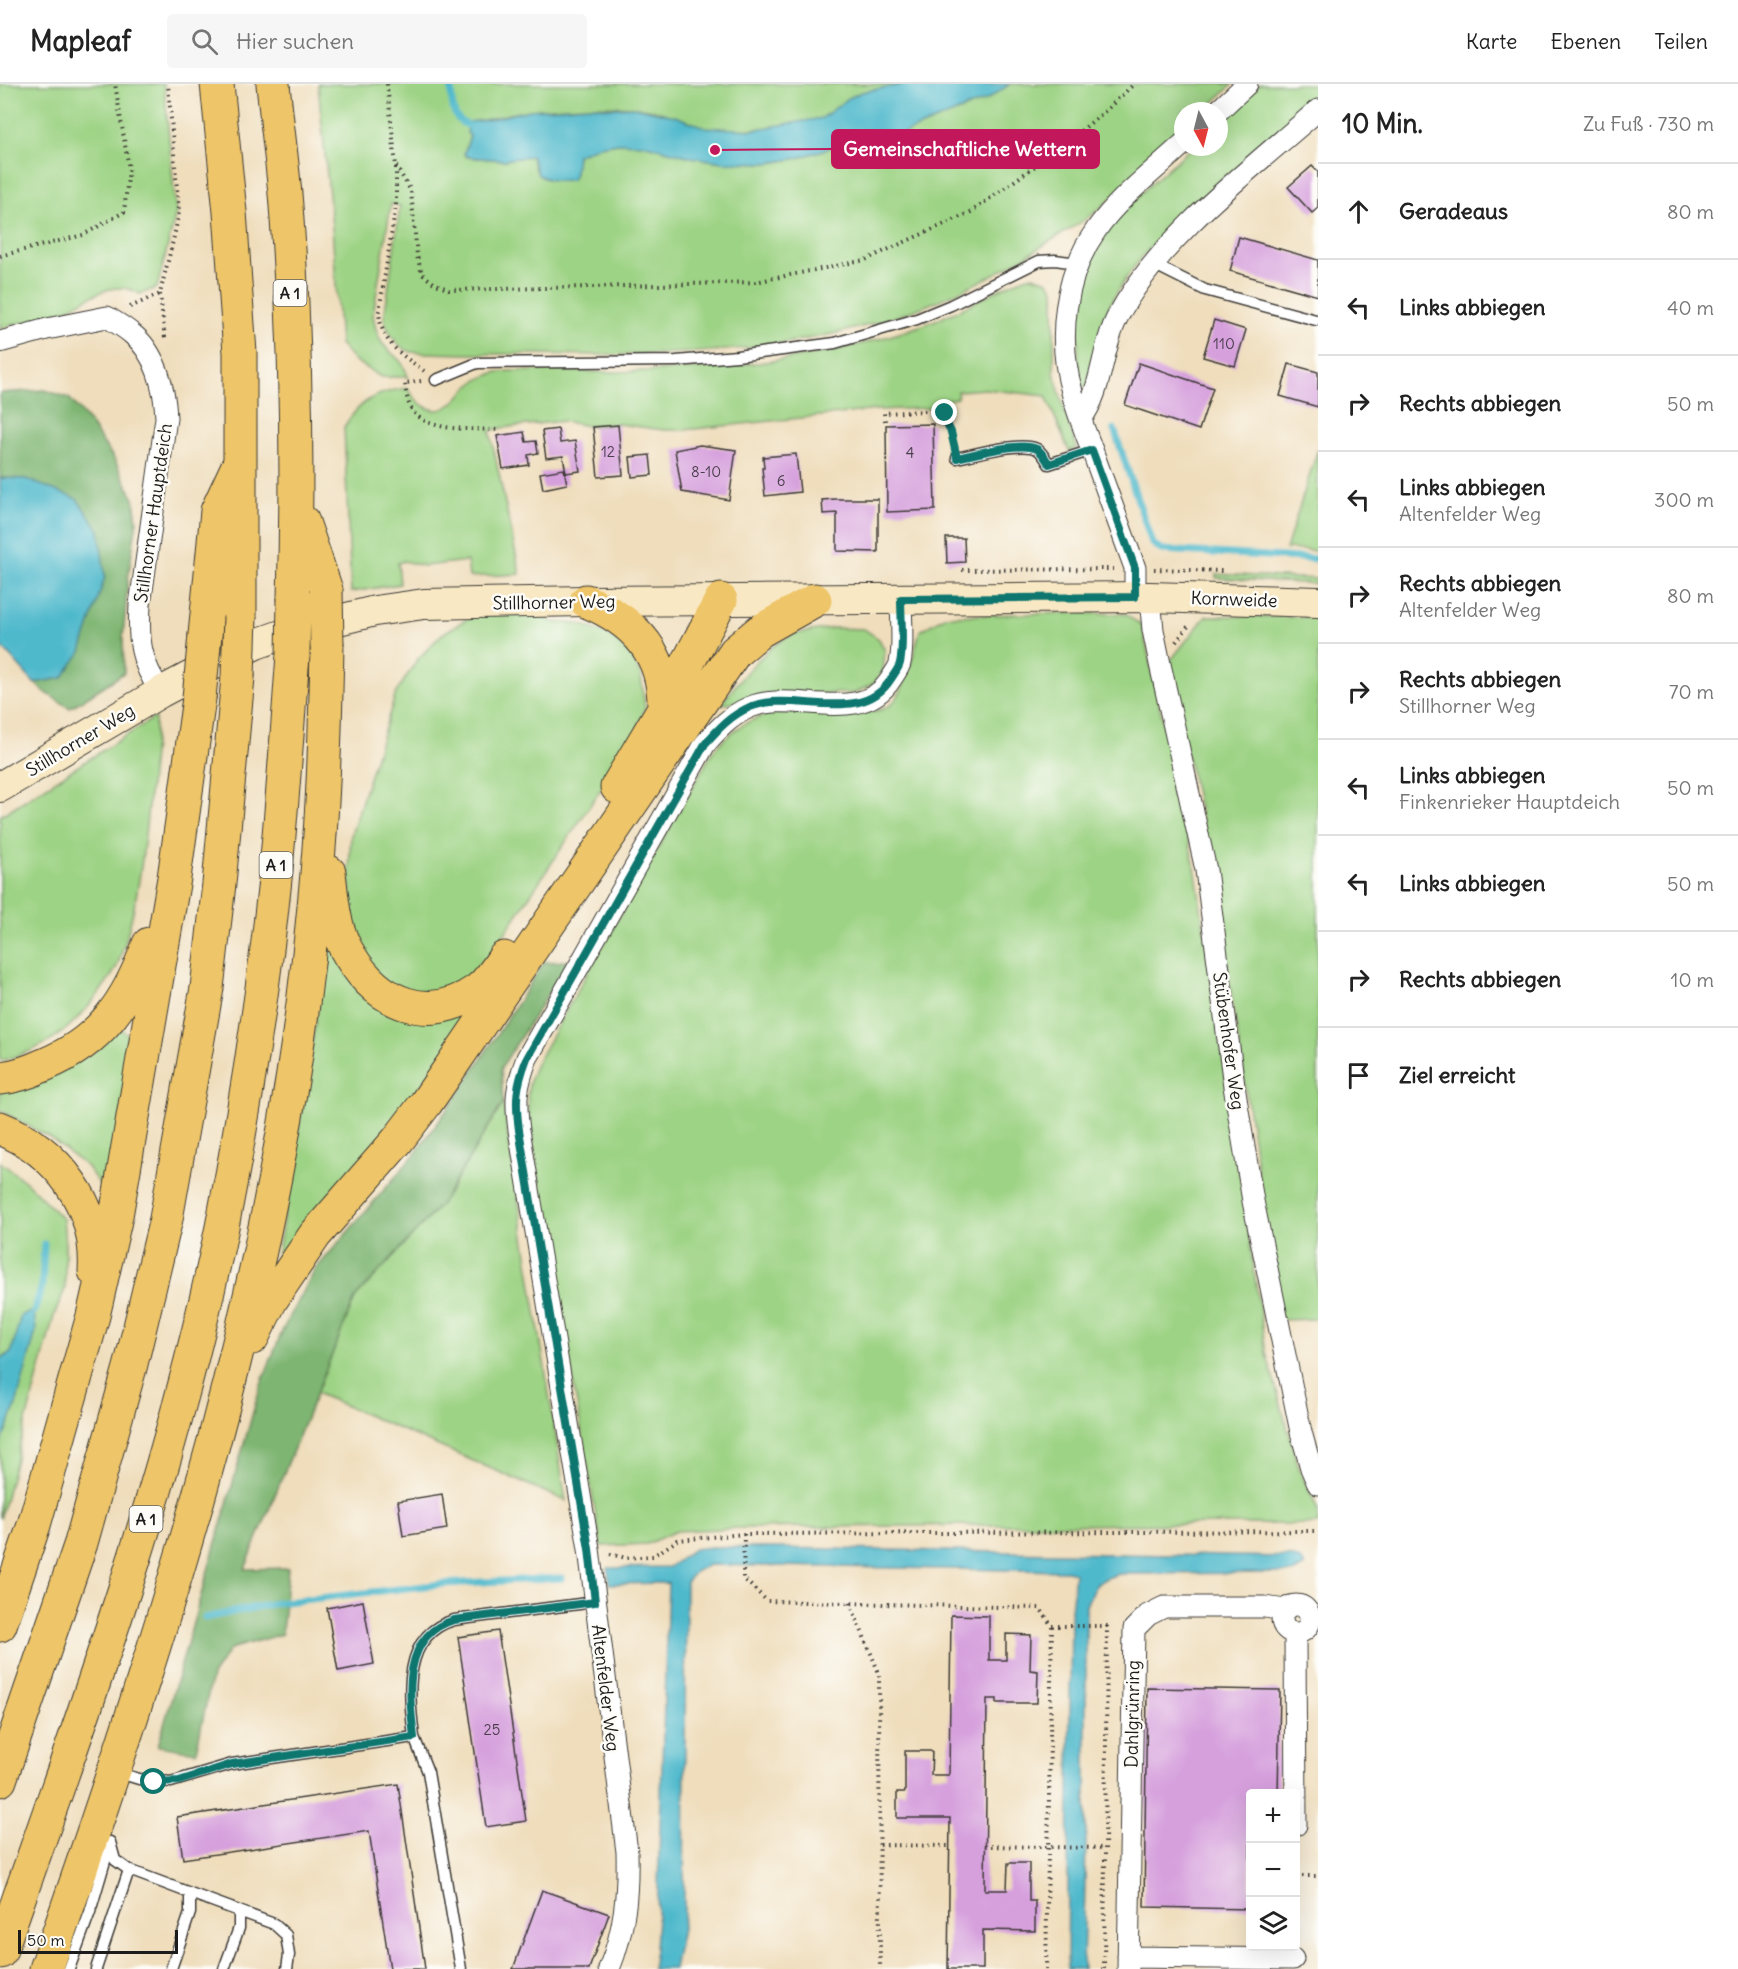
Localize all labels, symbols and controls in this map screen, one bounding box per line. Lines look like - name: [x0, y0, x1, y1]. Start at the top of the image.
- search box: [167, 14, 587, 68]
- text: Mapleaf: [30, 23, 131, 59]
- icon: search: [188, 25, 221, 58]
- text: Hier suchen: [236, 27, 354, 55]
- text: Karte: [1466, 28, 1517, 55]
- text: Ebenen: [1550, 28, 1621, 55]
- text: Teilen: [1654, 28, 1708, 55]
- north arrow: [1174, 102, 1228, 156]
- text: 10 Min.: [1342, 107, 1423, 140]
- text: Zu Fuß · 730 m: [1583, 111, 1714, 136]
- callout: Gemeinschaftliche Wettern: [832, 130, 1099, 168]
- text: Gemeinschaftliche Wettern: [843, 136, 1087, 161]
- icon: ahead: [1342, 195, 1375, 228]
- text: Geradeaus: [1399, 197, 1508, 225]
- text: 80 m: [1667, 199, 1714, 224]
- road number: A 1: [274, 280, 306, 306]
- icon: left: [1342, 291, 1375, 324]
- text: Links abbiegen: [1399, 293, 1546, 321]
- text: 40 m: [1667, 295, 1714, 320]
- house number: 110: [1213, 334, 1235, 353]
- icon: right: [1342, 387, 1375, 420]
- text: Rechts abbiegen: [1399, 389, 1561, 417]
- text: 50 m: [1667, 391, 1714, 416]
- route end: [931, 399, 957, 425]
- street label: Stillhorner Hauptdeich: [129, 422, 177, 604]
- house number: 12: [601, 442, 615, 461]
- house number: 4: [906, 443, 915, 462]
- house number: 8-10: [691, 462, 721, 481]
- house number: 6: [777, 471, 785, 490]
- text: Links abbiegen: [1399, 473, 1546, 501]
- icon: left: [1342, 483, 1375, 516]
- text: 300 m: [1654, 487, 1714, 512]
- text: Altenfelder Weg: [1399, 501, 1541, 526]
- text: Rechts abbiegen: [1399, 569, 1561, 597]
- icon: right: [1342, 579, 1375, 612]
- text: 80 m: [1667, 583, 1714, 608]
- street label: Kornweide: [1190, 586, 1278, 612]
- street label: Stillhorner Weg: [492, 589, 616, 615]
- text: Altenfelder Weg: [1399, 597, 1541, 622]
- text: Rechts abbiegen: [1399, 665, 1561, 693]
- icon: right: [1342, 675, 1375, 708]
- text: 70 m: [1669, 679, 1714, 704]
- text: Stillhorner Weg: [1399, 693, 1536, 718]
- street label: Stillhorner Weg: [21, 698, 139, 782]
- text: Links abbiegen: [1399, 761, 1546, 789]
- icon: left: [1342, 771, 1375, 804]
- text: 50 m: [1667, 775, 1714, 800]
- text: Finkenrieker Hauptdeich: [1399, 789, 1620, 814]
- road number: A 1: [260, 852, 292, 878]
- icon: left: [1342, 867, 1375, 900]
- text: Links abbiegen: [1399, 869, 1546, 897]
- text: 50 m: [1667, 871, 1714, 896]
- icon: right: [1342, 963, 1375, 996]
- text: Rechts abbiegen: [1399, 965, 1561, 993]
- text: 10 m: [1671, 967, 1714, 992]
- street label: Stübenhofer Weg: [1208, 971, 1250, 1111]
- icon: arrive: [1342, 1059, 1375, 1092]
- text: Ziel erreicht: [1399, 1061, 1516, 1089]
- road number: A 1: [130, 1506, 162, 1532]
- street label: Altenfelder Weg: [587, 1623, 625, 1753]
- street label: Dahlgrünring: [1120, 1660, 1144, 1768]
- house number: 25: [484, 1720, 500, 1739]
- route start: [140, 1768, 166, 1794]
- map controls: [1246, 1789, 1300, 1951]
- button: +: [1246, 1789, 1300, 1843]
- button: −: [1246, 1843, 1300, 1897]
- button: layers: [1246, 1897, 1300, 1951]
- scale bar: [18, 1927, 178, 1954]
- text: 50 m: [27, 1930, 65, 1950]

